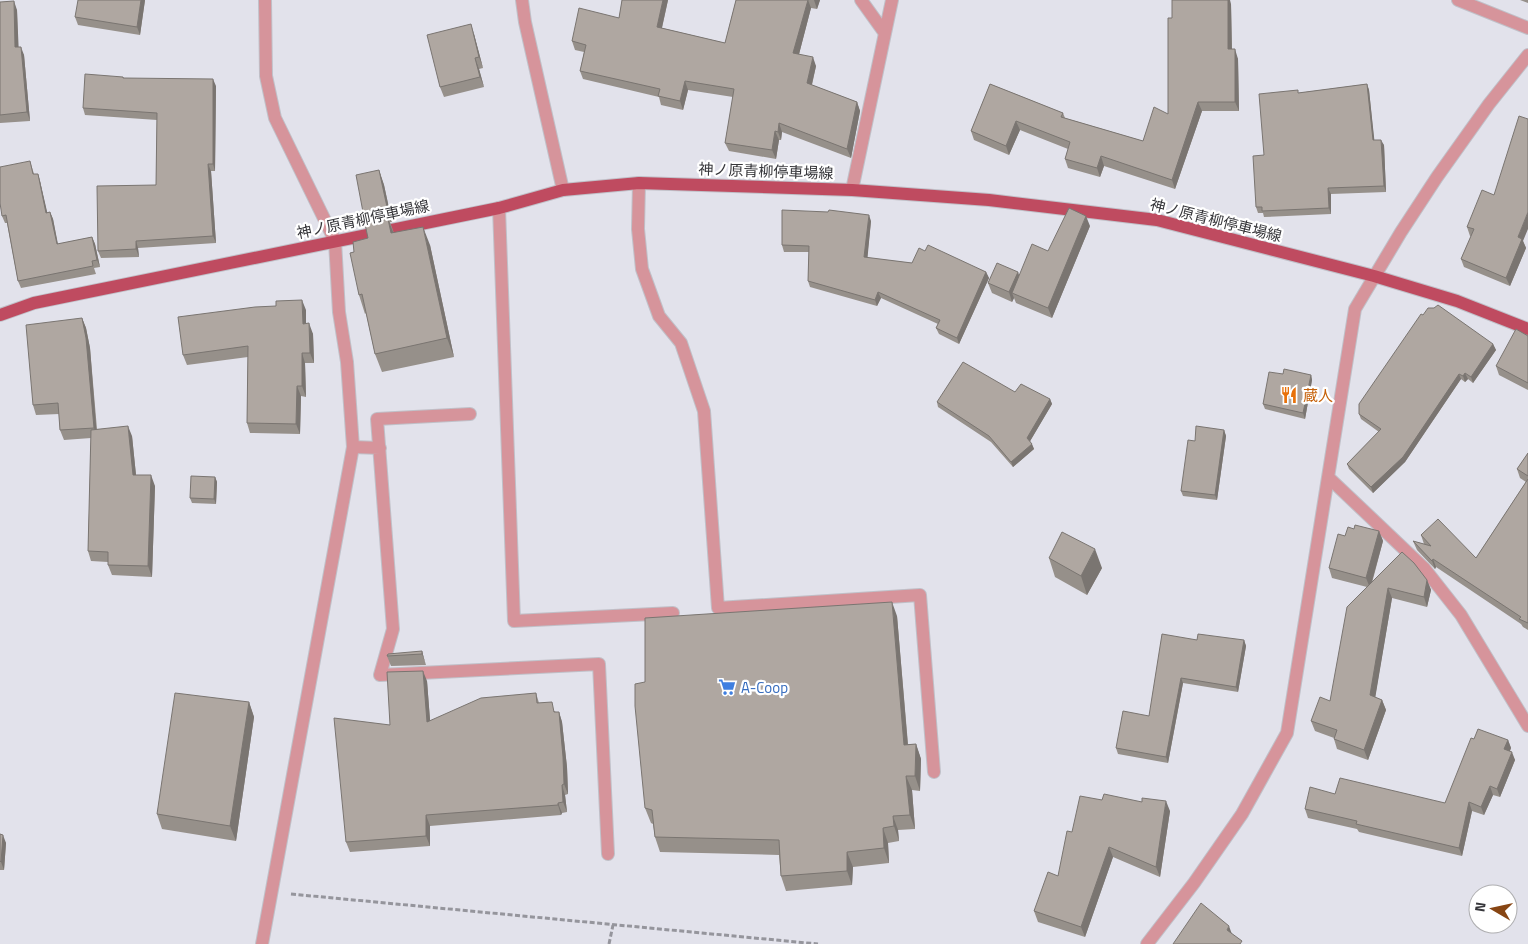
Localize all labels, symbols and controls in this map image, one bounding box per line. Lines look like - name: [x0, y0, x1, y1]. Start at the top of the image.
- street label: 神ノ原青柳停車場線: [698, 157, 834, 185]
- street label: 神ノ原青柳停車場線: [1148, 193, 1284, 247]
- street label: 神ノ原青柳停車場線: [295, 194, 431, 244]
- place label: 蔵人: [1303, 384, 1333, 407]
- restaurant icon: 蔵人: [1279, 385, 1299, 405]
- place label: A-Coop: [741, 676, 788, 699]
- supermarket icon: A-Coop: [717, 677, 737, 697]
- north arrow: [1468, 884, 1518, 934]
- text: N: [1469, 900, 1491, 913]

